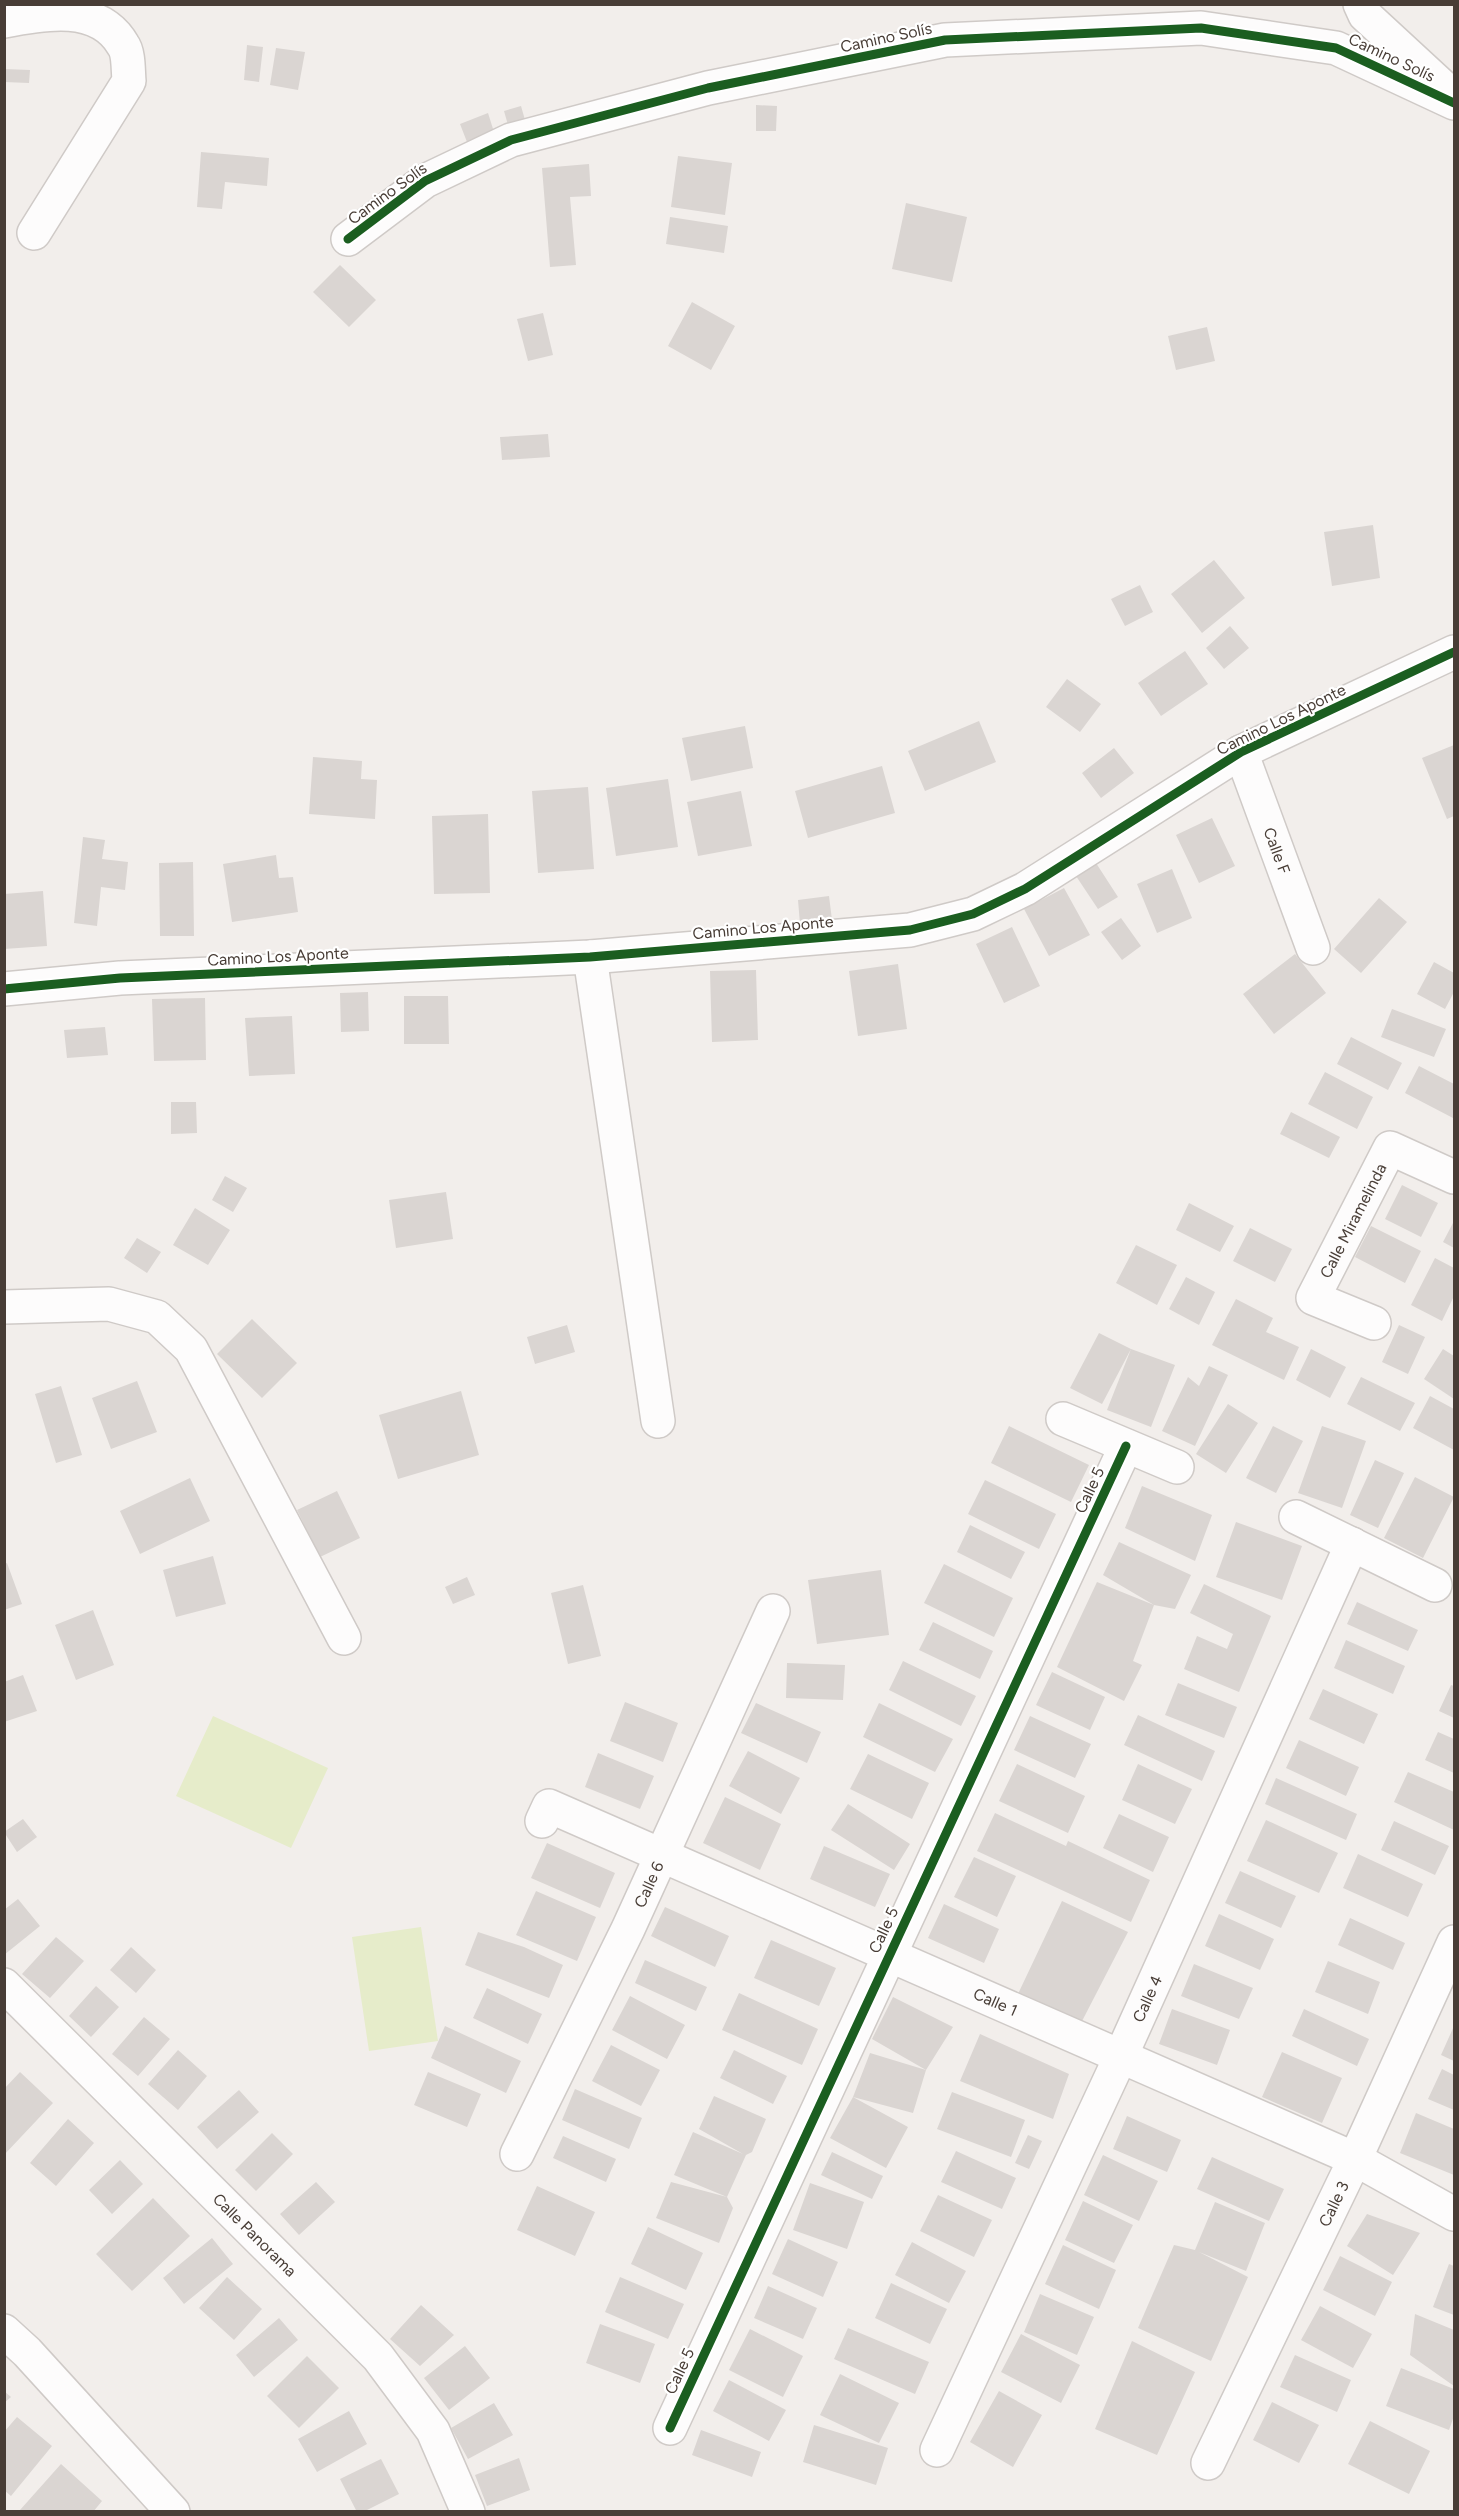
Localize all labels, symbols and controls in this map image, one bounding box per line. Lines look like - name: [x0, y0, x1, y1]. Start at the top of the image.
- street label: Camino Solís: [839, 19, 934, 56]
- street label: Camino Solís: [1346, 29, 1438, 86]
- street label: Camino Solís: [344, 158, 430, 228]
- street label: Camino Los Aponte: [1213, 680, 1349, 759]
- street label: Calle F: [1260, 825, 1294, 877]
- street label: Camino Los Aponte: [692, 912, 835, 943]
- street label: Camino Los Aponte: [207, 943, 349, 970]
- street label: Calle Miramelinda: [1316, 1160, 1391, 1281]
- street label: Calle 5: [1071, 1464, 1108, 1516]
- street label: Calle 6: [630, 1858, 668, 1911]
- street label: Calle 5: [865, 1904, 902, 1956]
- street label: Calle 4: [1129, 1972, 1166, 2025]
- street label: Calle 1: [970, 1984, 1020, 2020]
- street label: Calle 3: [1315, 2178, 1353, 2230]
- street label: Calle Panorama: [209, 2189, 300, 2281]
- street label: Calle 5: [661, 2345, 698, 2397]

